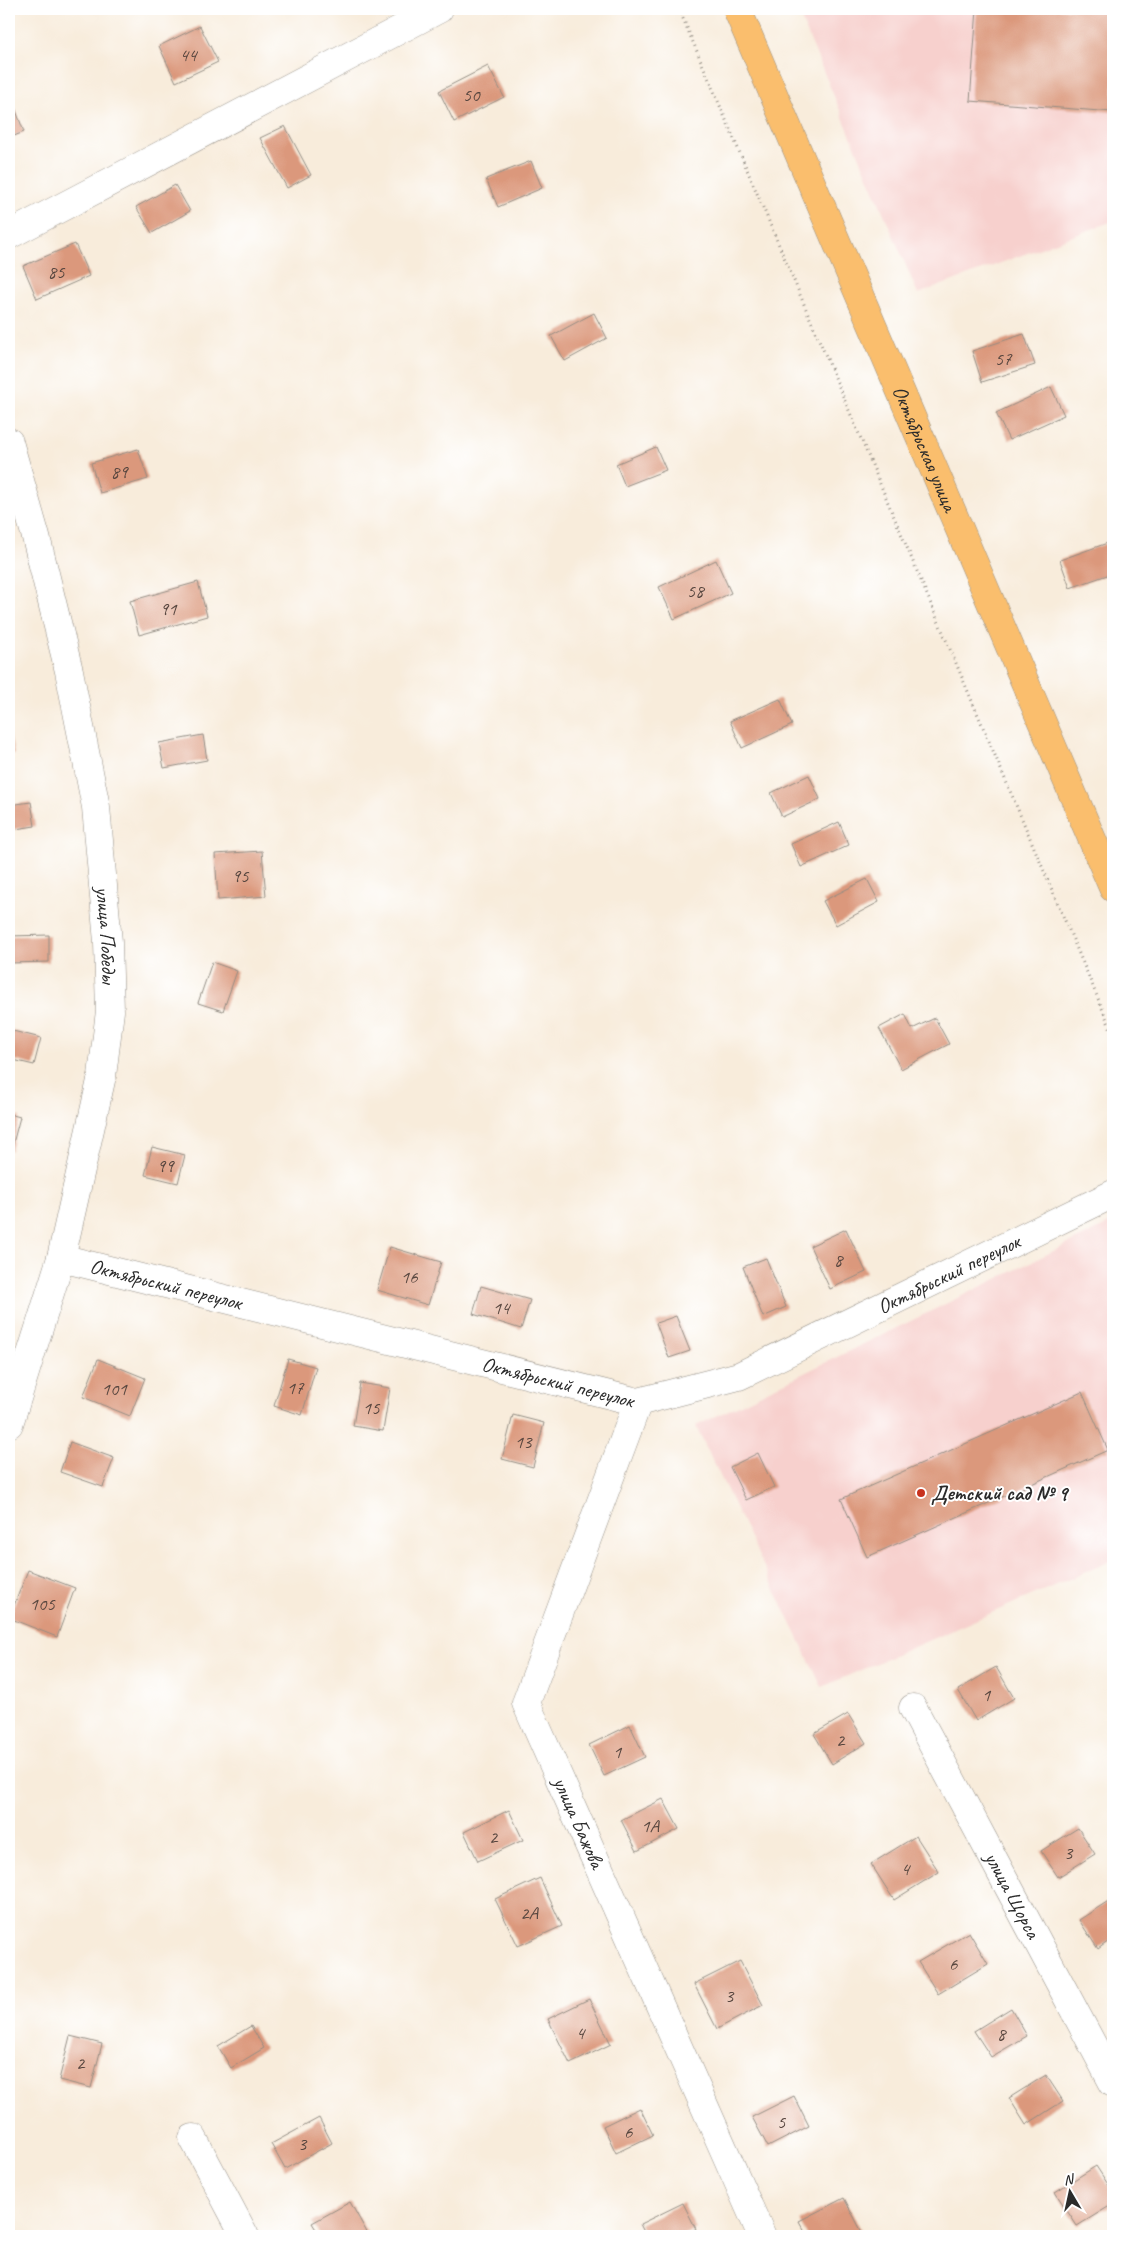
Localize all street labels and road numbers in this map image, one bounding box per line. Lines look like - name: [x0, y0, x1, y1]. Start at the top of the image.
- street label: Октябрьская улица: [887, 382, 964, 518]
- street label: улица Победы: [90, 884, 122, 986]
- street label: Октябрьский переулок: [873, 1227, 1026, 1320]
- street label: Октябрьский переулок: [87, 1253, 247, 1316]
- street label: Октябрьский переулок: [479, 1351, 639, 1414]
- street label: улица Бажова: [547, 1771, 612, 1875]
- street label: улица Щорса: [978, 1845, 1047, 1944]

